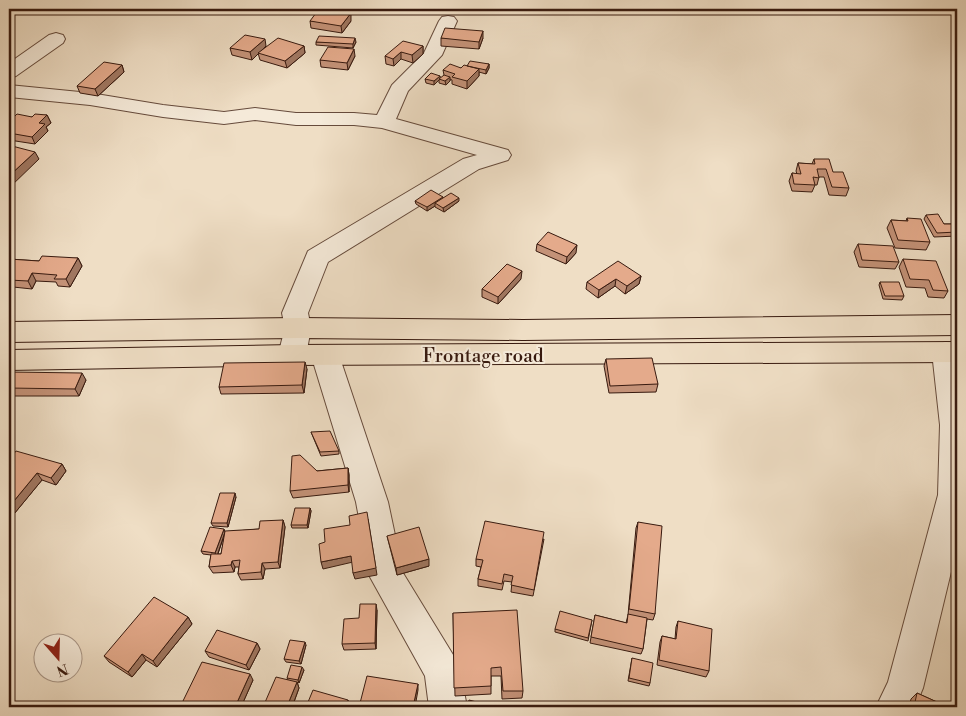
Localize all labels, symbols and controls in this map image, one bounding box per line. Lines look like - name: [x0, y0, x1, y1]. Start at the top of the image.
- street label: Frontage road: [422, 344, 544, 368]
- north arrow: [32, 634, 82, 684]
- text: N: [54, 659, 70, 680]

